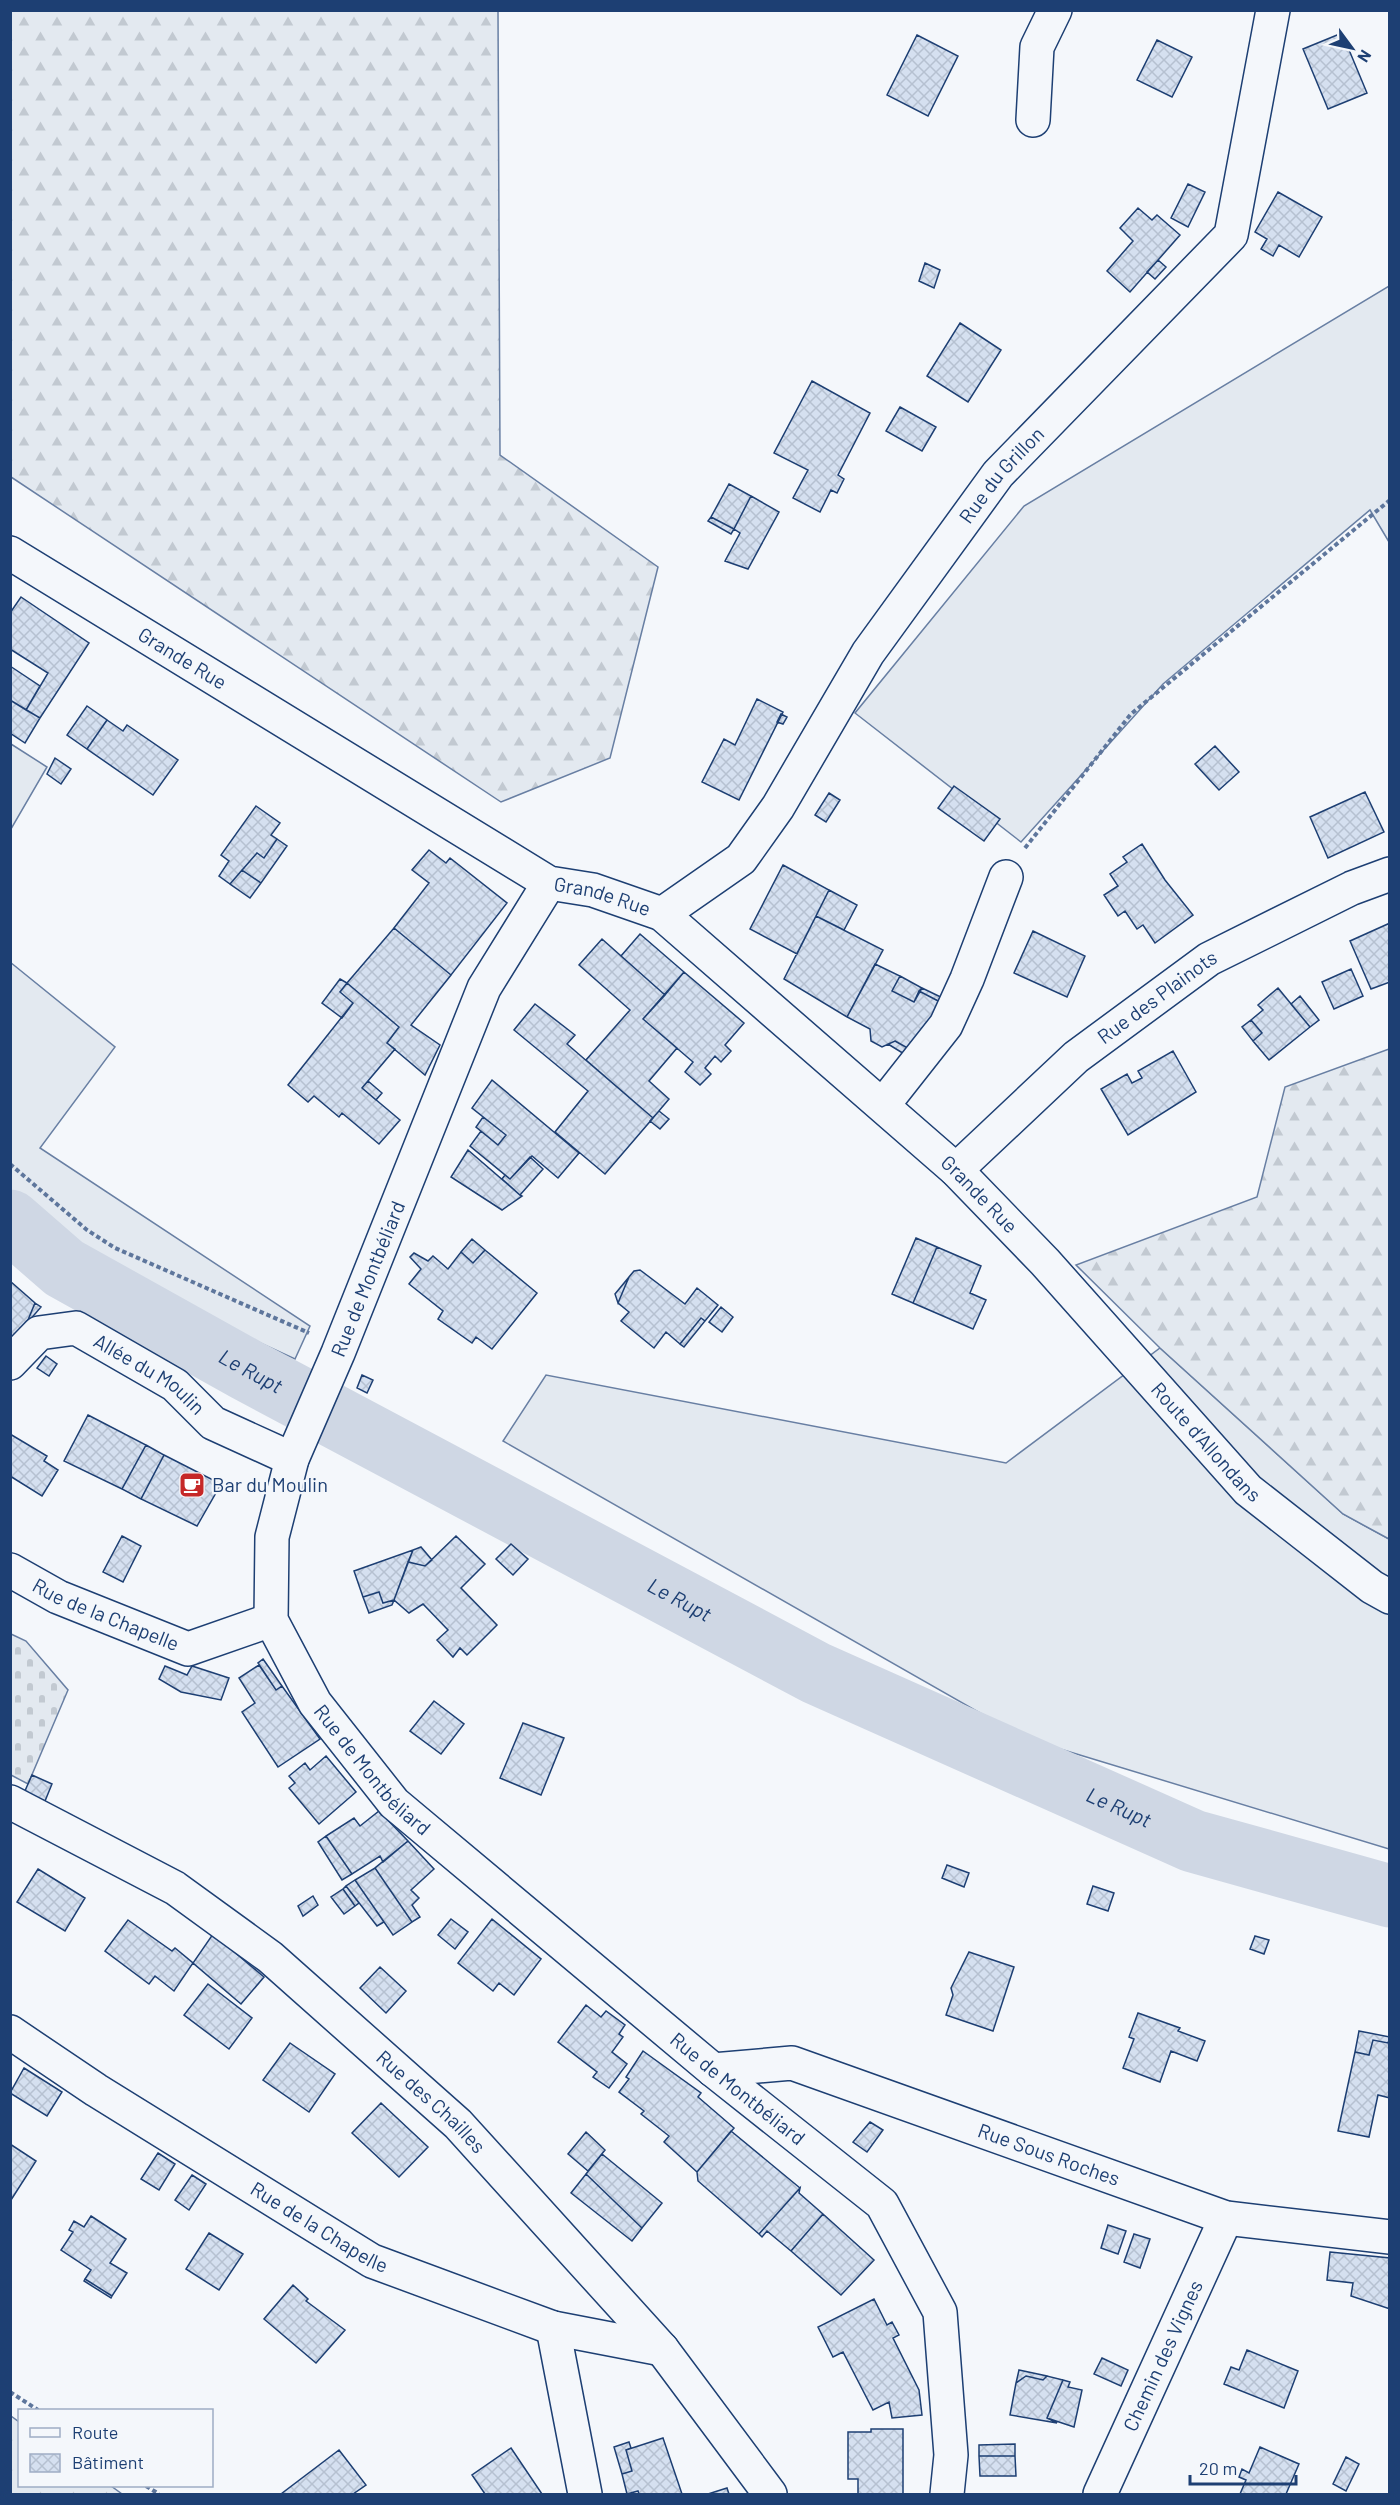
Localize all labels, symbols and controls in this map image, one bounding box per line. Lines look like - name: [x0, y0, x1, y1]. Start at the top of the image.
- north arrow: [1322, 18, 1382, 78]
- text: N: [1354, 47, 1376, 66]
- street label: Rue du Grillon: [953, 421, 1048, 527]
- street label: Grande Rue: [134, 621, 232, 694]
- street label: Grande Rue: [552, 871, 654, 920]
- street label: Rue des Plainots: [1092, 944, 1220, 1048]
- street label: Grande Rue: [937, 1150, 1023, 1238]
- street label: Rue de Montbéliard: [325, 1197, 409, 1360]
- street label: Allée du Moulin: [90, 1328, 210, 1419]
- water label: Le Rupt: [215, 1343, 288, 1398]
- street label: Route d’Allondans: [1147, 1377, 1266, 1506]
- cafe icon: Bar du Moulin: [177, 1470, 207, 1500]
- place label: Bar du Moulin: [212, 1472, 328, 1496]
- street label: Rue de la Chapelle: [29, 1572, 183, 1655]
- water label: Le Rupt: [644, 1572, 717, 1626]
- street label: Rue de Montbéliard: [310, 1699, 436, 1840]
- water label: Le Rupt: [1083, 1781, 1156, 1832]
- street label: Rue de Montbéliard: [666, 2027, 810, 2149]
- street label: Rue des Chailles: [372, 2044, 491, 2157]
- street label: Rue Sous Roches: [975, 2117, 1123, 2190]
- street label: Rue de la Chapelle: [247, 2176, 391, 2277]
- street label: Chemin des Vignes: [1117, 2276, 1207, 2435]
- legend: [18, 2409, 213, 2487]
- text: Route: [72, 2421, 118, 2443]
- scale bar: [1190, 2448, 1296, 2486]
- text: Bâtiment: [72, 2451, 144, 2473]
- text: 20 m: [1199, 2457, 1237, 2479]

